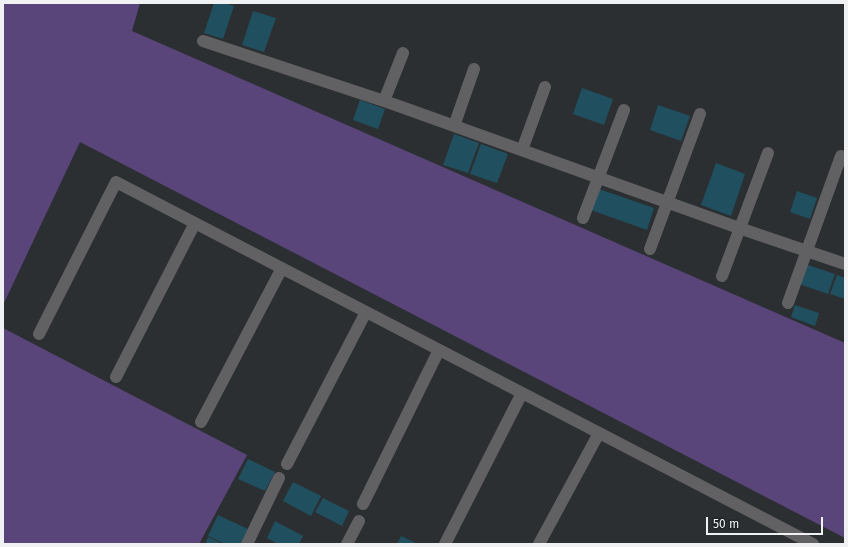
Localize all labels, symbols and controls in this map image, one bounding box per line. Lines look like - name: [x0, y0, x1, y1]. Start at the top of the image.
- scale bar: [708, 509, 825, 535]
- text: 50 m: [713, 517, 739, 531]

